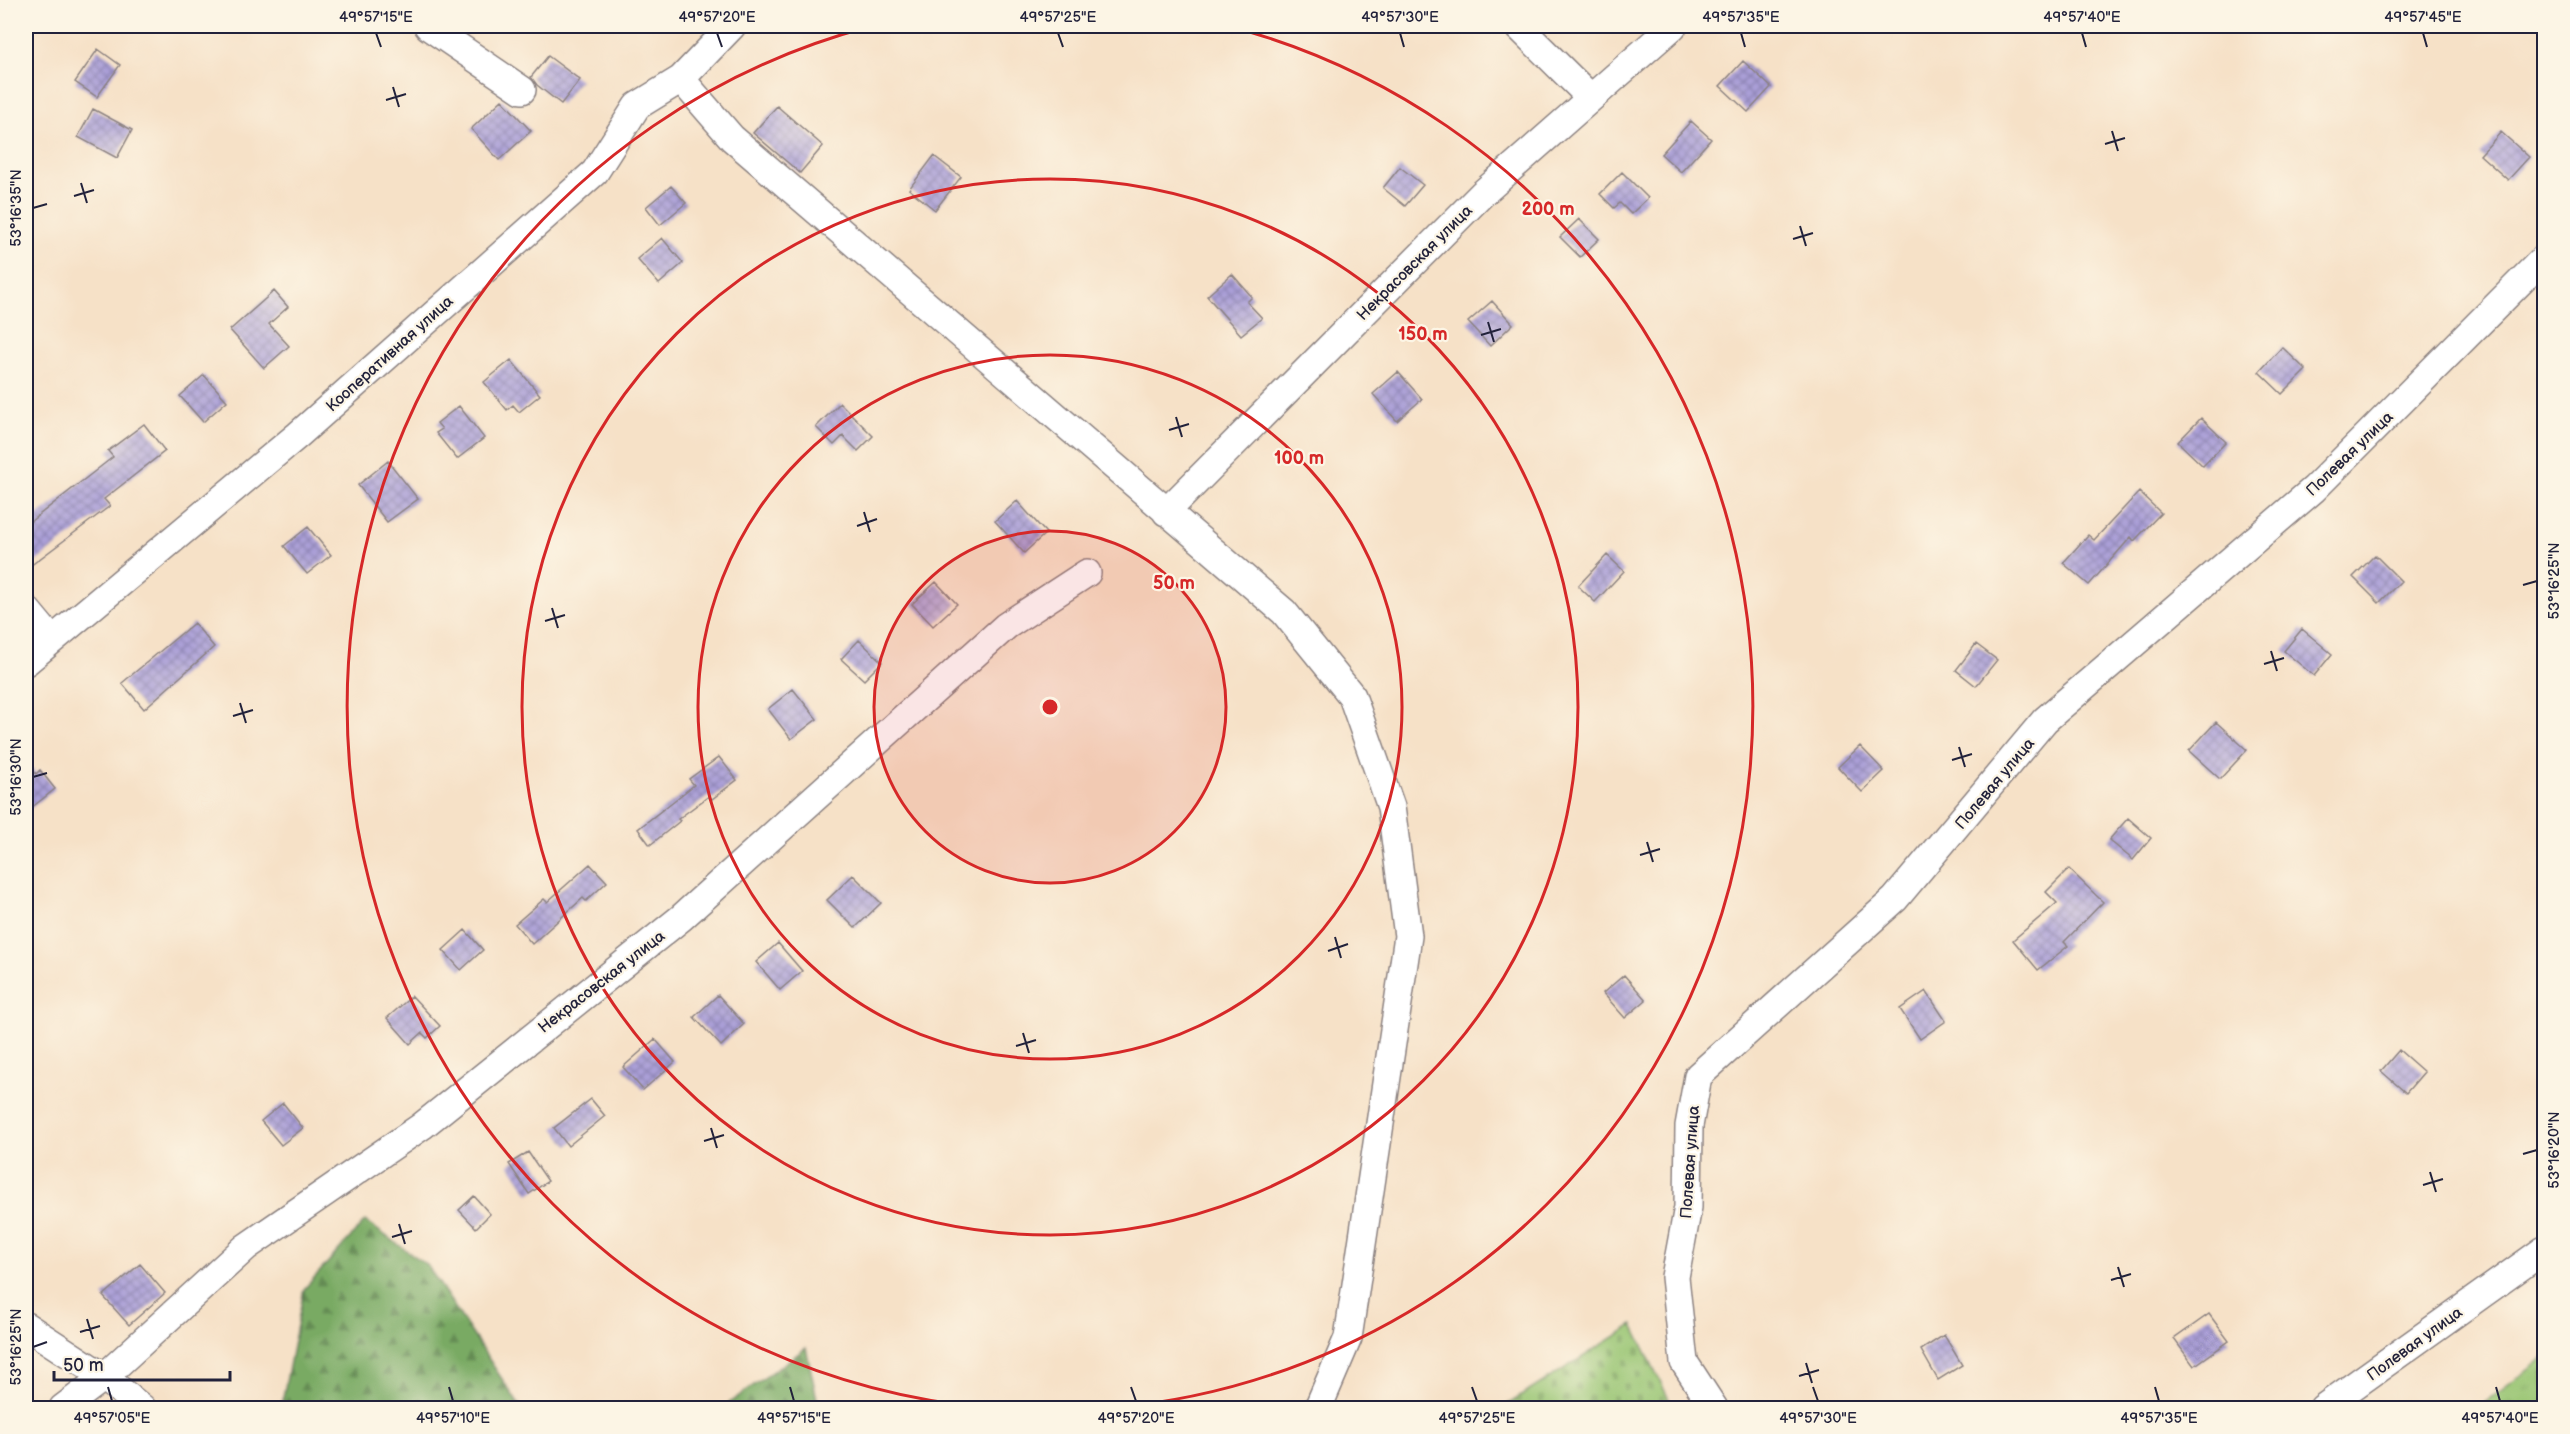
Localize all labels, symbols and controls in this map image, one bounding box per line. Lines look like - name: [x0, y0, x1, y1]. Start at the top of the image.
- text: 49°57'15"E: [339, 8, 413, 27]
- text: 49°57'20"E: [678, 8, 756, 27]
- text: 49°57'25"E: [1020, 8, 1097, 27]
- text: 49°57'30"E: [1361, 8, 1439, 27]
- text: 49°57'35"E: [1702, 8, 1780, 27]
- text: 49°57'40"E: [2043, 8, 2121, 27]
- text: 49°57'45"E: [2384, 8, 2462, 27]
- text: 53°16'35"N: [7, 169, 26, 247]
- text: 200 m: [1521, 199, 1575, 220]
- street label: Некрасовская улица: [1353, 201, 1477, 325]
- street label: Кооперативная улица: [323, 292, 458, 416]
- text: 150 m: [1398, 324, 1448, 345]
- street label: Полевая улица: [2303, 407, 2398, 500]
- text: 100 m: [1274, 448, 1324, 469]
- text: 53°16'25"N: [2545, 542, 2564, 620]
- text: 50 m: [1153, 573, 1195, 594]
- centre of rings: [1040, 697, 1060, 717]
- street label: Полевая улица: [1951, 734, 2039, 834]
- text: 53°16'30"N: [7, 738, 26, 816]
- street label: Некрасовская улица: [535, 927, 669, 1038]
- street label: Полевая улица: [1677, 1104, 1704, 1219]
- text: 53°16'20"N: [2545, 1111, 2564, 1189]
- street label: Полевая улица: [2363, 1303, 2467, 1385]
- text: 53°16'25"N: [7, 1308, 26, 1386]
- scale bar: [54, 1344, 230, 1382]
- text: 50 m: [63, 1355, 104, 1376]
- text: 49°57'05"E: [74, 1409, 151, 1428]
- text: 49°57'10"E: [416, 1409, 490, 1428]
- text: 49°57'15"E: [757, 1409, 831, 1428]
- text: 49°57'20"E: [1097, 1409, 1175, 1428]
- text: 49°57'25"E: [1439, 1409, 1516, 1428]
- text: 49°57'30"E: [1779, 1409, 1857, 1428]
- text: 49°57'35"E: [2120, 1409, 2198, 1428]
- text: 49°57'40"E: [2461, 1409, 2539, 1428]

